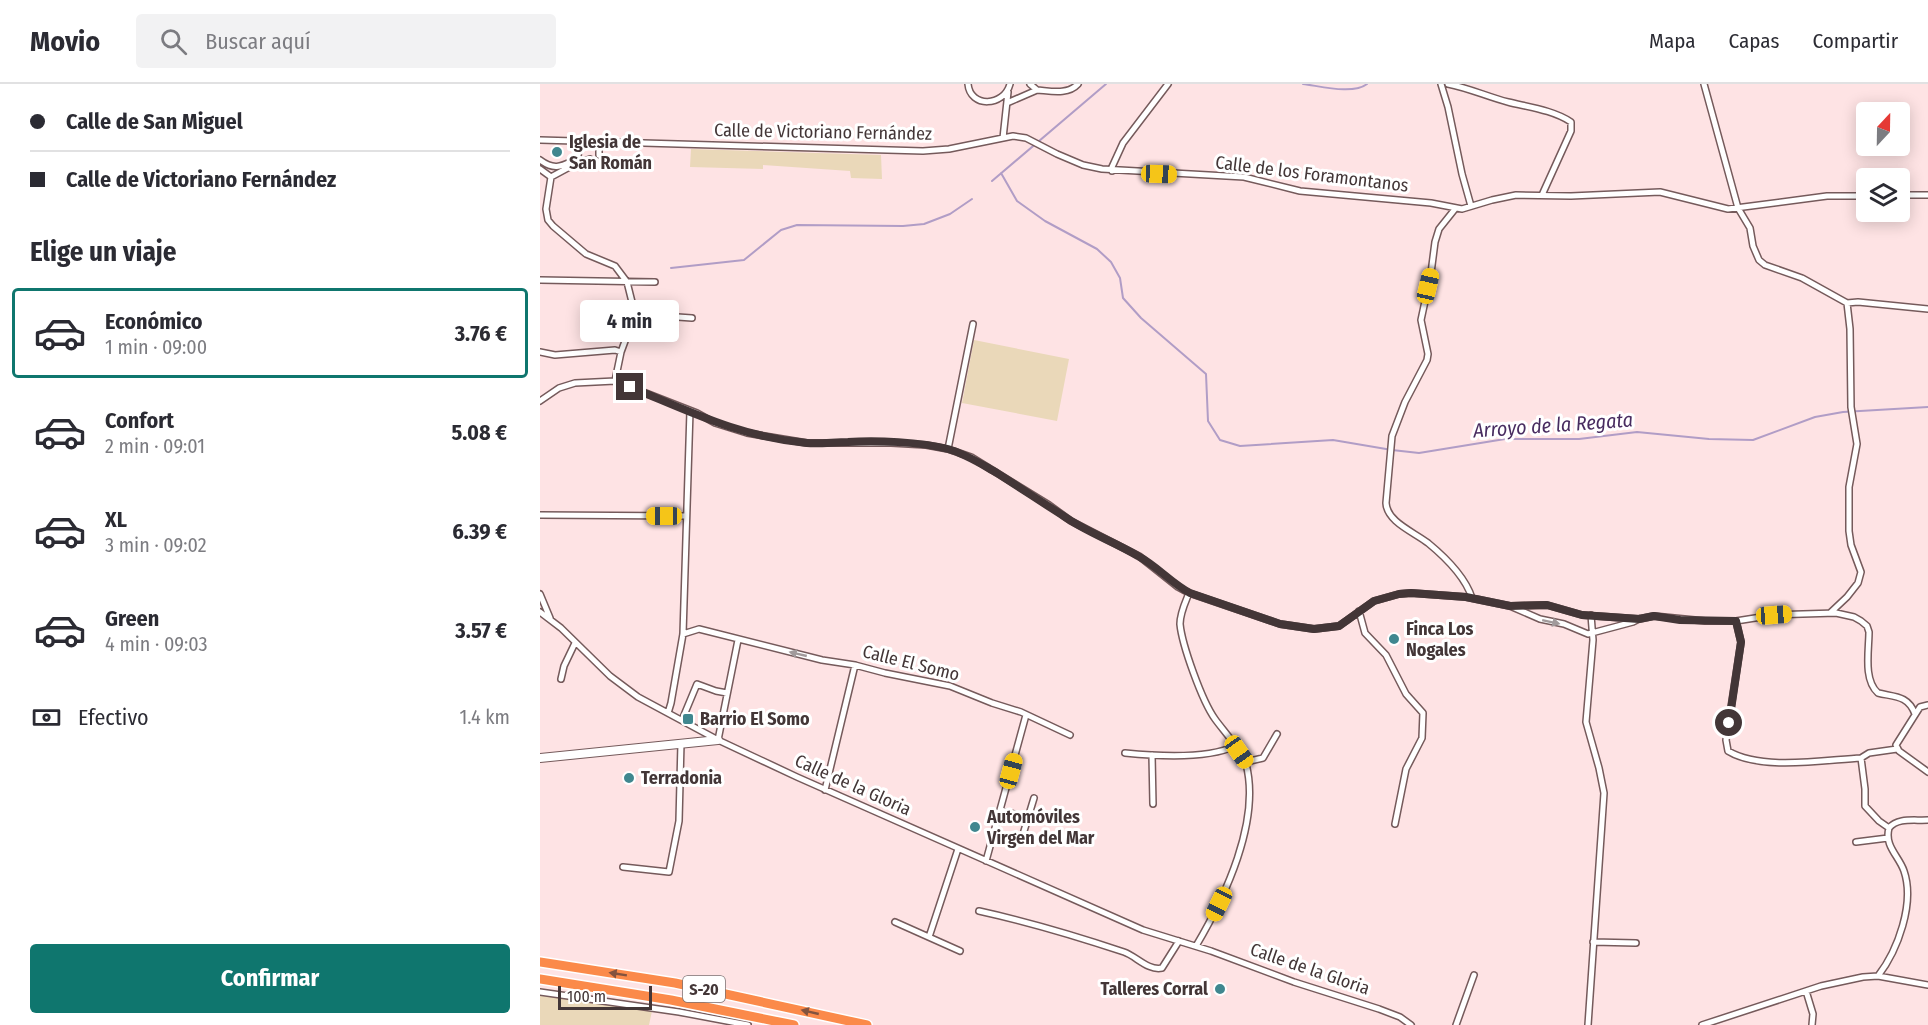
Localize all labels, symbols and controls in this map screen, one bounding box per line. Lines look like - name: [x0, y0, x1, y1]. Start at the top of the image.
- search box: [136, 14, 556, 68]
- text: Movio: [30, 25, 100, 58]
- icon: search: [157, 25, 190, 58]
- text: Buscar aquí: [205, 28, 311, 55]
- text: Mapa: [1649, 28, 1696, 54]
- text: Capas: [1729, 28, 1779, 54]
- text: Compartir: [1812, 28, 1898, 54]
- north arrow: [1856, 102, 1910, 156]
- map controls: [1856, 102, 1910, 222]
- text: Calle de San Miguel: [66, 108, 243, 135]
- street label: Calle de Victoriano Fernández: [714, 119, 932, 145]
- place label: Iglesia de San Román: [569, 131, 652, 174]
- marker: Iglesia de San Román: [550, 145, 564, 159]
- street label: Calle de los Foramontanos: [1214, 151, 1410, 197]
- car: [1141, 164, 1177, 184]
- text: Calle de Victoriano Fernández: [66, 166, 336, 193]
- button: layers: [1856, 168, 1910, 222]
- text: Elige un viaje: [30, 236, 176, 268]
- car: [1415, 266, 1441, 306]
- callout: 4 min: [580, 300, 680, 342]
- icon: car: [33, 306, 87, 360]
- text: Económico: [105, 308, 203, 335]
- text: 4 min: [607, 309, 652, 333]
- text: 3.76 €: [455, 320, 507, 347]
- text: 1 min · 09:00: [105, 335, 207, 359]
- route end: [616, 373, 643, 400]
- icon: car: [33, 405, 87, 459]
- text: Confort: [105, 407, 174, 434]
- water label: Arroyo de la Regata: [1471, 407, 1634, 443]
- text: 5.08 €: [451, 419, 507, 446]
- text: 2 min · 09:01: [105, 434, 205, 458]
- icon: car: [33, 504, 87, 558]
- text: XL: [105, 506, 127, 533]
- car: [646, 507, 682, 525]
- text: 6.39 €: [452, 518, 507, 545]
- text: 3 min · 09:02: [105, 533, 207, 557]
- icon: car: [33, 603, 87, 657]
- text: Green: [105, 605, 159, 632]
- car: [1755, 605, 1793, 625]
- text: 3.57 €: [455, 617, 507, 644]
- one-way arrow: [1542, 617, 1560, 627]
- place label: Finca Los Nogales: [1406, 618, 1474, 661]
- text: 4 min · 09:03: [105, 632, 207, 656]
- marker: Finca Los Nogales: [1387, 632, 1401, 646]
- street label: Calle El Somo: [860, 640, 962, 686]
- one-way arrow: [789, 649, 807, 659]
- icon: cash: [30, 701, 63, 734]
- text: Efectivo: [78, 704, 149, 731]
- text: 1.4 km: [460, 705, 510, 729]
- place label: Barrio El Somo: [700, 708, 810, 730]
- route start: [1715, 709, 1742, 736]
- marker: Barrio El Somo: [681, 712, 695, 726]
- car: [1221, 732, 1257, 772]
- street label: Calle de la Gloria: [792, 750, 915, 820]
- car: [998, 751, 1024, 791]
- place label: Terradonia: [641, 767, 722, 789]
- marker: Terradonia: [622, 771, 636, 785]
- place label: Automóviles Virgen del Mar: [986, 806, 1095, 849]
- marker: Automóviles Virgen del Mar: [968, 820, 982, 834]
- car: [1203, 884, 1235, 924]
- street label: Calle de la Gloria: [1247, 938, 1373, 1000]
- button: Confirmar: [30, 944, 510, 1013]
- one-way arrow: [609, 970, 628, 979]
- road number: S-20: [683, 976, 725, 1002]
- place label: Talleres Corral: [1101, 978, 1208, 1000]
- marker: Talleres Corral: [1213, 982, 1227, 996]
- scale bar: [558, 983, 652, 1010]
- text: 100 m: [567, 987, 606, 1006]
- one-way arrow: [800, 1006, 819, 1016]

